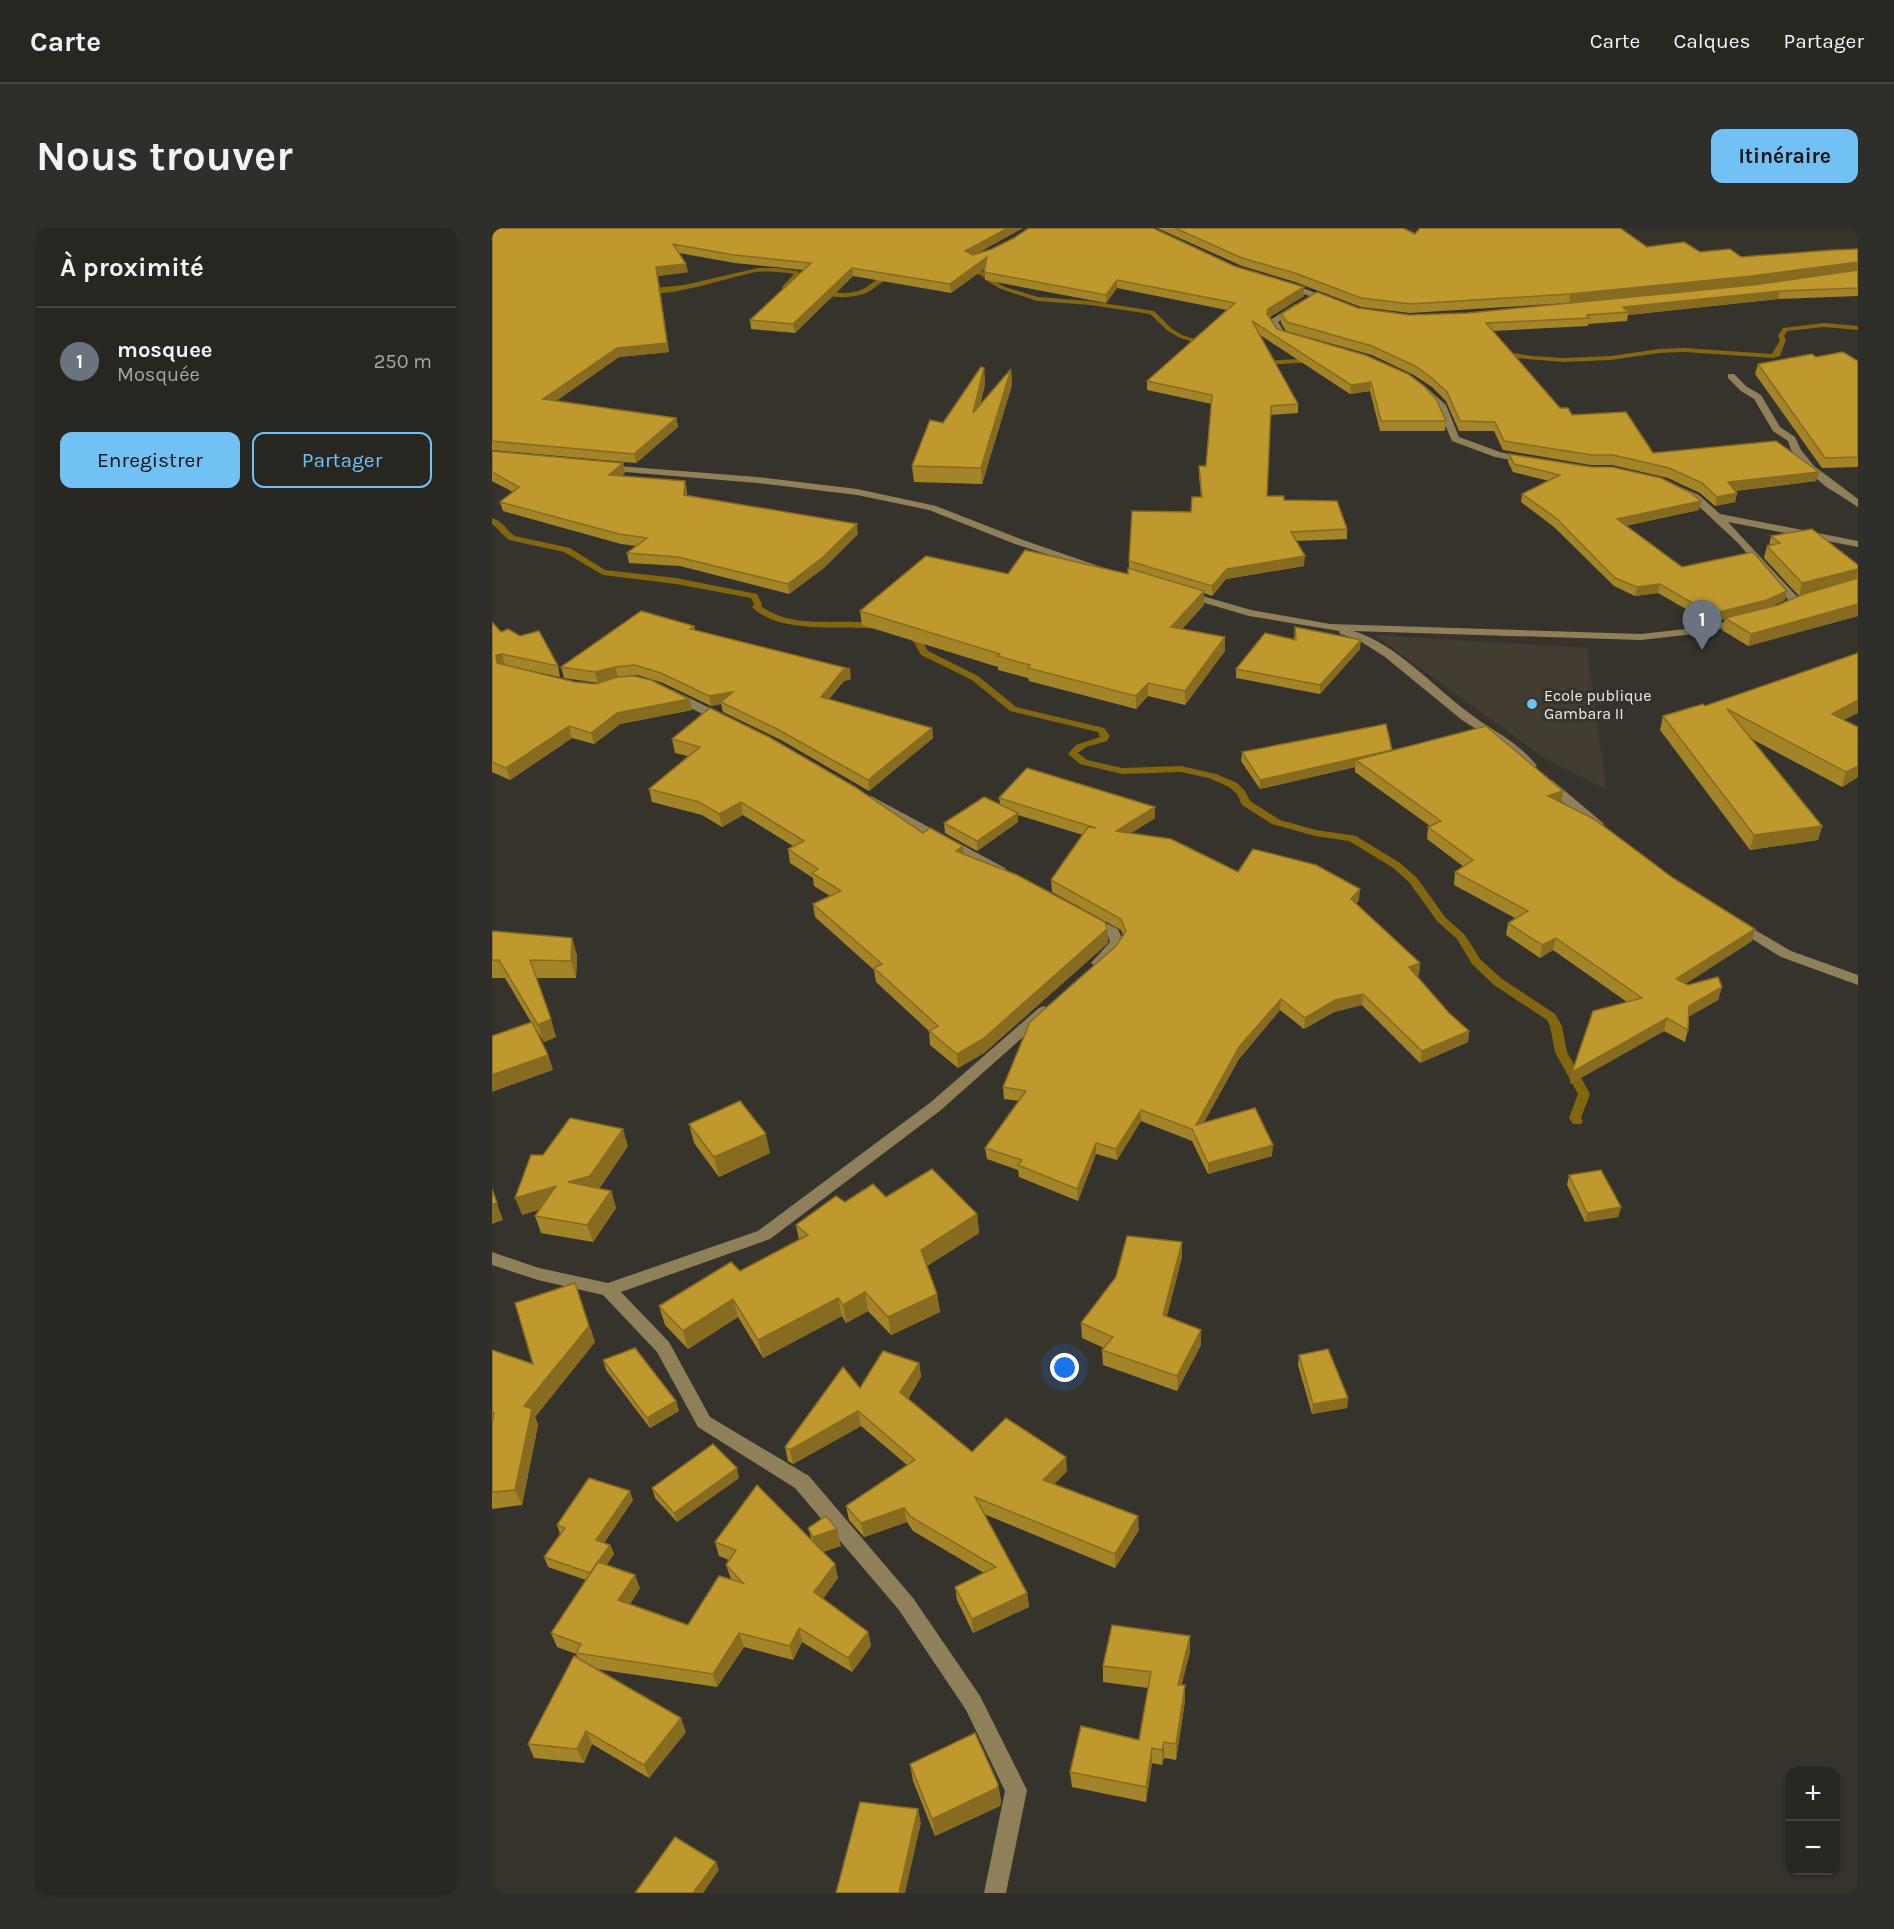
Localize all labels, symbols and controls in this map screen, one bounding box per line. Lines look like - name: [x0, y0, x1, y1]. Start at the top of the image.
- text: Carte: [30, 25, 101, 58]
- text: Carte: [1590, 29, 1640, 53]
- text: Calques: [1673, 29, 1751, 53]
- text: Partager: [1784, 29, 1864, 53]
- button: Itinéraire: [1711, 129, 1858, 183]
- text: Nous trouver: [36, 131, 293, 181]
- text: À proximité: [60, 252, 204, 283]
- text: mosquee: [117, 337, 212, 363]
- text: 1: [76, 350, 83, 373]
- text: 250 m: [374, 350, 432, 373]
- text: Mosquée: [117, 363, 200, 386]
- button: Enregistrer: [60, 432, 240, 488]
- button: Partager: [252, 432, 432, 488]
- pin: 1: [1682, 600, 1722, 650]
- place label: Ecole publique Gambara II: [1544, 686, 1652, 723]
- marker: Ecole publique Gambara II: [1525, 697, 1539, 711]
- your location: [1050, 1353, 1079, 1382]
- map controls: [1786, 1767, 1840, 1875]
- button: +: [1786, 1767, 1840, 1821]
- button: −: [1786, 1821, 1840, 1875]

